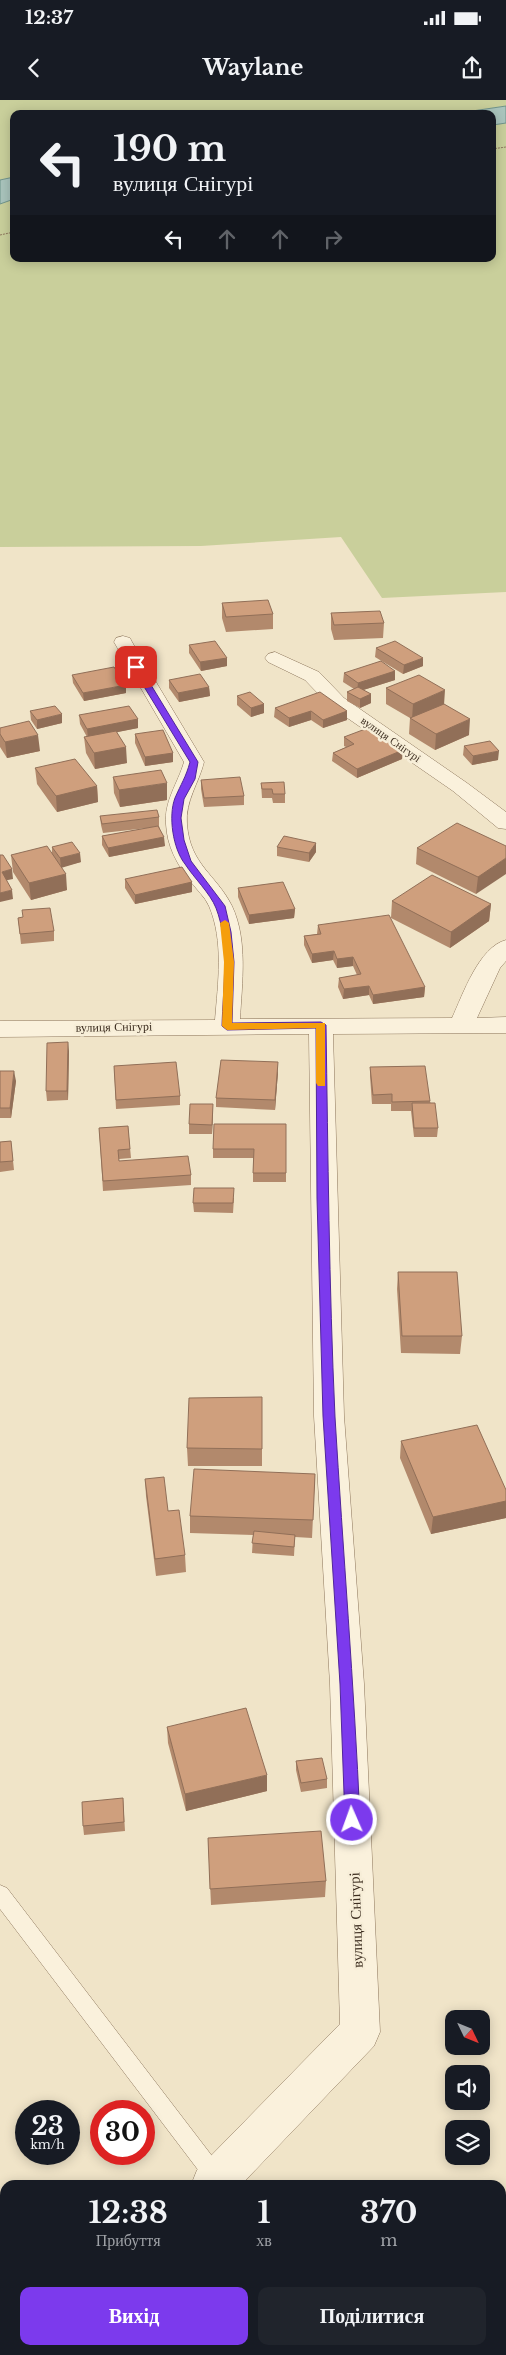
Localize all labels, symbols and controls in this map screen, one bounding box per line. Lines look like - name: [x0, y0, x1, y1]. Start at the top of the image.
- text: 12:37: [25, 6, 73, 29]
- icon: back: [20, 54, 48, 82]
- text: Waylane: [203, 54, 303, 81]
- icon: share: [458, 54, 486, 82]
- text: 190 m: [113, 127, 226, 170]
- icon: left: [30, 130, 95, 195]
- text: вулиця Снігурі: [113, 170, 253, 197]
- icon: left: [160, 225, 188, 253]
- icon: ahead: [213, 225, 241, 253]
- icon: ahead: [266, 225, 294, 253]
- icon: right: [319, 225, 347, 253]
- pin: [115, 646, 157, 688]
- icon: arrive: [122, 653, 150, 681]
- street label: вулиця Снігурі: [358, 713, 424, 765]
- street label: вулиця Снігурі: [76, 1018, 153, 1035]
- position arrow: [325, 1793, 377, 1845]
- street label: вулиця Снігурі: [344, 1872, 367, 1968]
- north arrow: [445, 2010, 490, 2055]
- map controls: [445, 2010, 490, 2165]
- button: sound: [445, 2065, 490, 2110]
- speed limit sign: 30: [90, 2100, 155, 2165]
- text: 23: [31, 2111, 64, 2142]
- button: layers: [445, 2120, 490, 2165]
- text: km/h: [30, 2137, 65, 2152]
- text: 12:38: [88, 2194, 168, 2231]
- text: 1: [257, 2194, 271, 2231]
- text: 370: [360, 2194, 418, 2231]
- text: Прибуття: [96, 2230, 161, 2250]
- text: хв: [256, 2230, 272, 2250]
- text: m: [380, 2230, 397, 2250]
- button: Вихід: [20, 2287, 248, 2345]
- button: Поділитися: [258, 2287, 486, 2345]

